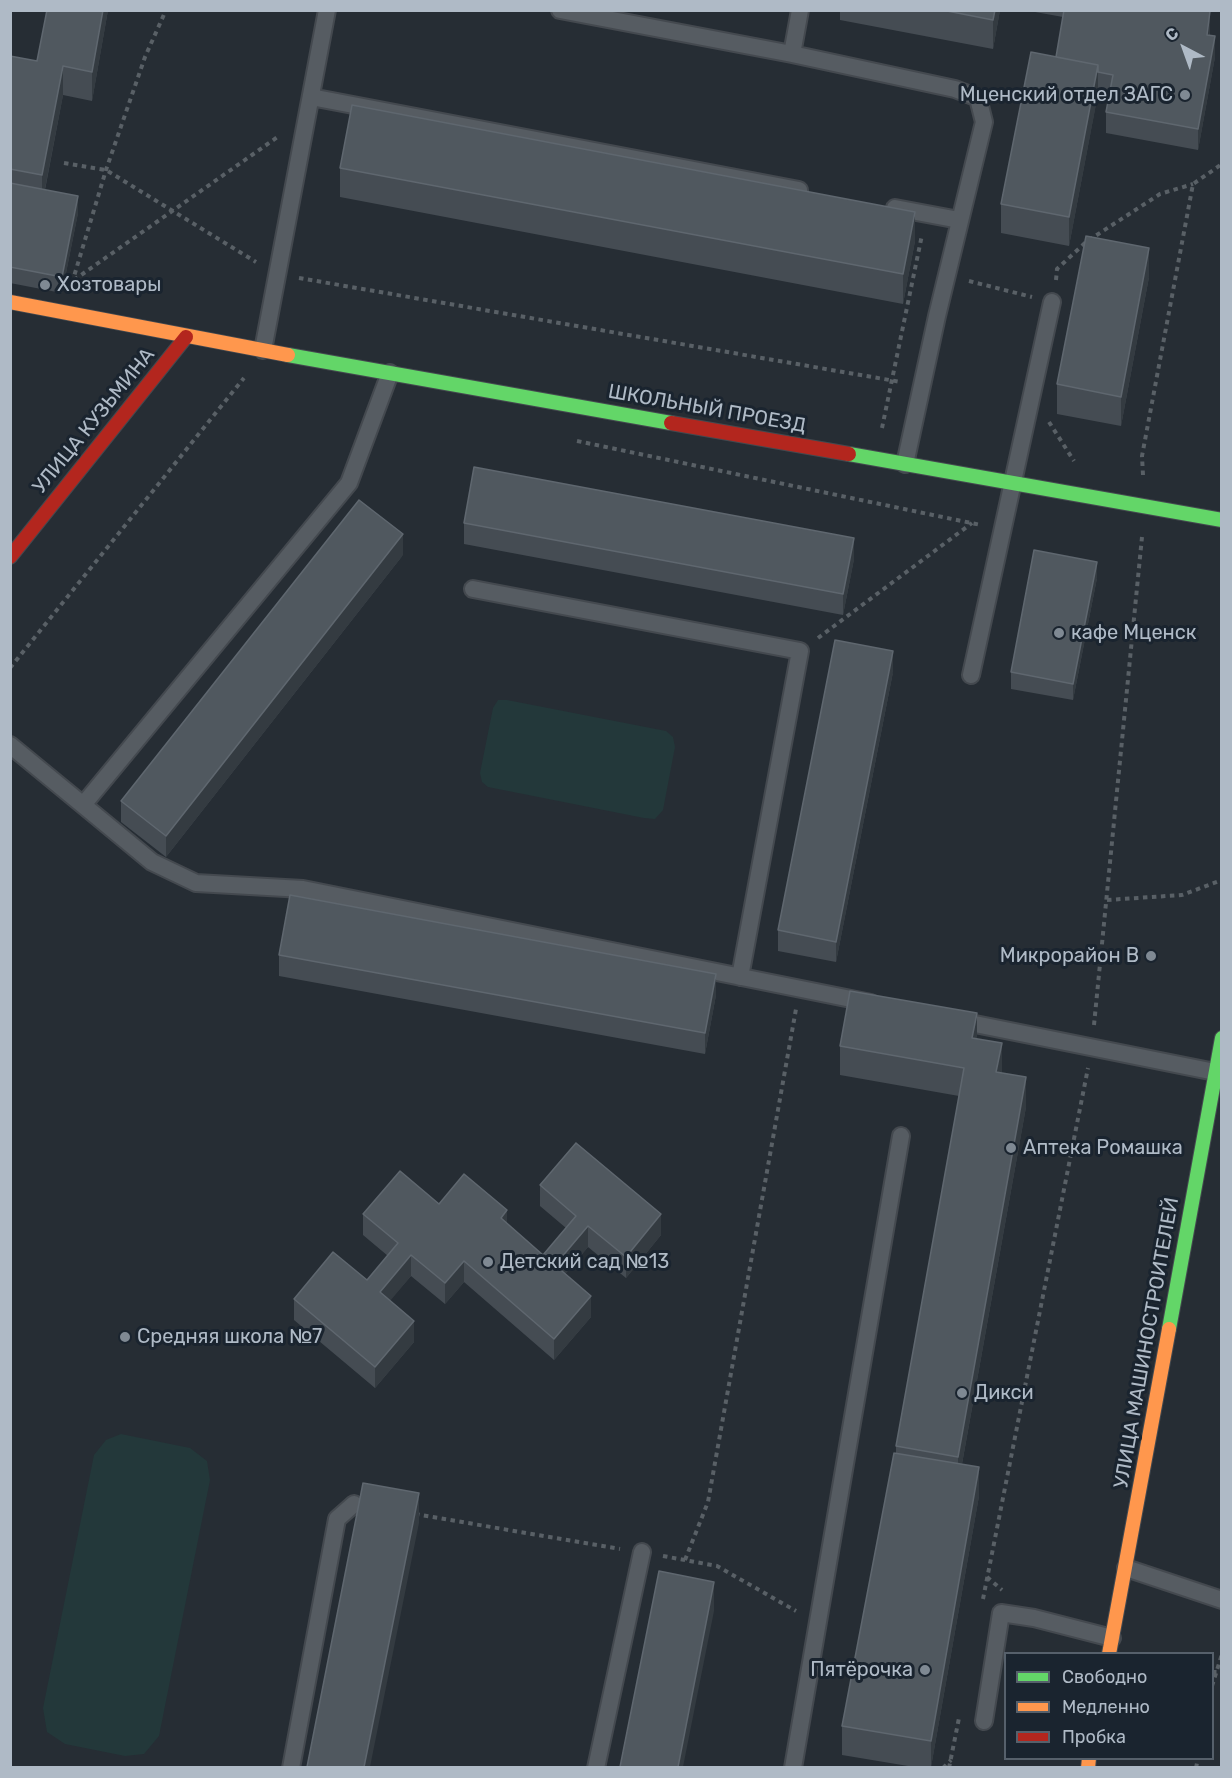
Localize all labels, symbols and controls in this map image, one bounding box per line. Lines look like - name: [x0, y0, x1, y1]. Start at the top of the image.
- north arrow: [1154, 18, 1214, 78]
- text: С: [1161, 23, 1182, 45]
- place label: Мценский отдел ЗАГС: [960, 83, 1173, 107]
- marker: Мценский отдел ЗАГС: [1178, 88, 1192, 102]
- place label: Хозтовары: [57, 273, 161, 297]
- marker: Хозтовары: [38, 278, 52, 292]
- street label: УЛИЦА КУЗЬМИНА: [28, 343, 160, 499]
- street label: ШКОЛЬНЫЙ ПРОЕЗД: [606, 380, 808, 438]
- place label: кафе Мценск: [1071, 621, 1197, 645]
- marker: кафе Мценск: [1052, 626, 1066, 640]
- place label: Микрорайон В: [1000, 944, 1139, 968]
- marker: Микрорайон В: [1144, 949, 1158, 963]
- place label: Аптека Ромашка: [1023, 1136, 1183, 1160]
- marker: Аптека Ромашка: [1004, 1141, 1018, 1155]
- street label: УЛИЦА МАШИНОСТРОИТЕЛЕЙ: [1110, 1196, 1184, 1490]
- place label: Детский сад №13: [500, 1250, 669, 1274]
- marker: Детский сад №13: [481, 1255, 495, 1269]
- place label: Средняя школа №7: [137, 1325, 322, 1349]
- marker: Средняя школа №7: [118, 1330, 132, 1344]
- place label: Дикси: [974, 1381, 1034, 1405]
- marker: Дикси: [955, 1386, 969, 1400]
- legend: [1004, 1652, 1214, 1760]
- place label: Пятёрочка: [810, 1658, 913, 1682]
- marker: Пятёрочка: [918, 1663, 932, 1677]
- text: Свободно: [1062, 1666, 1147, 1688]
- text: Медленно: [1062, 1696, 1150, 1718]
- text: Пробка: [1062, 1726, 1126, 1748]

